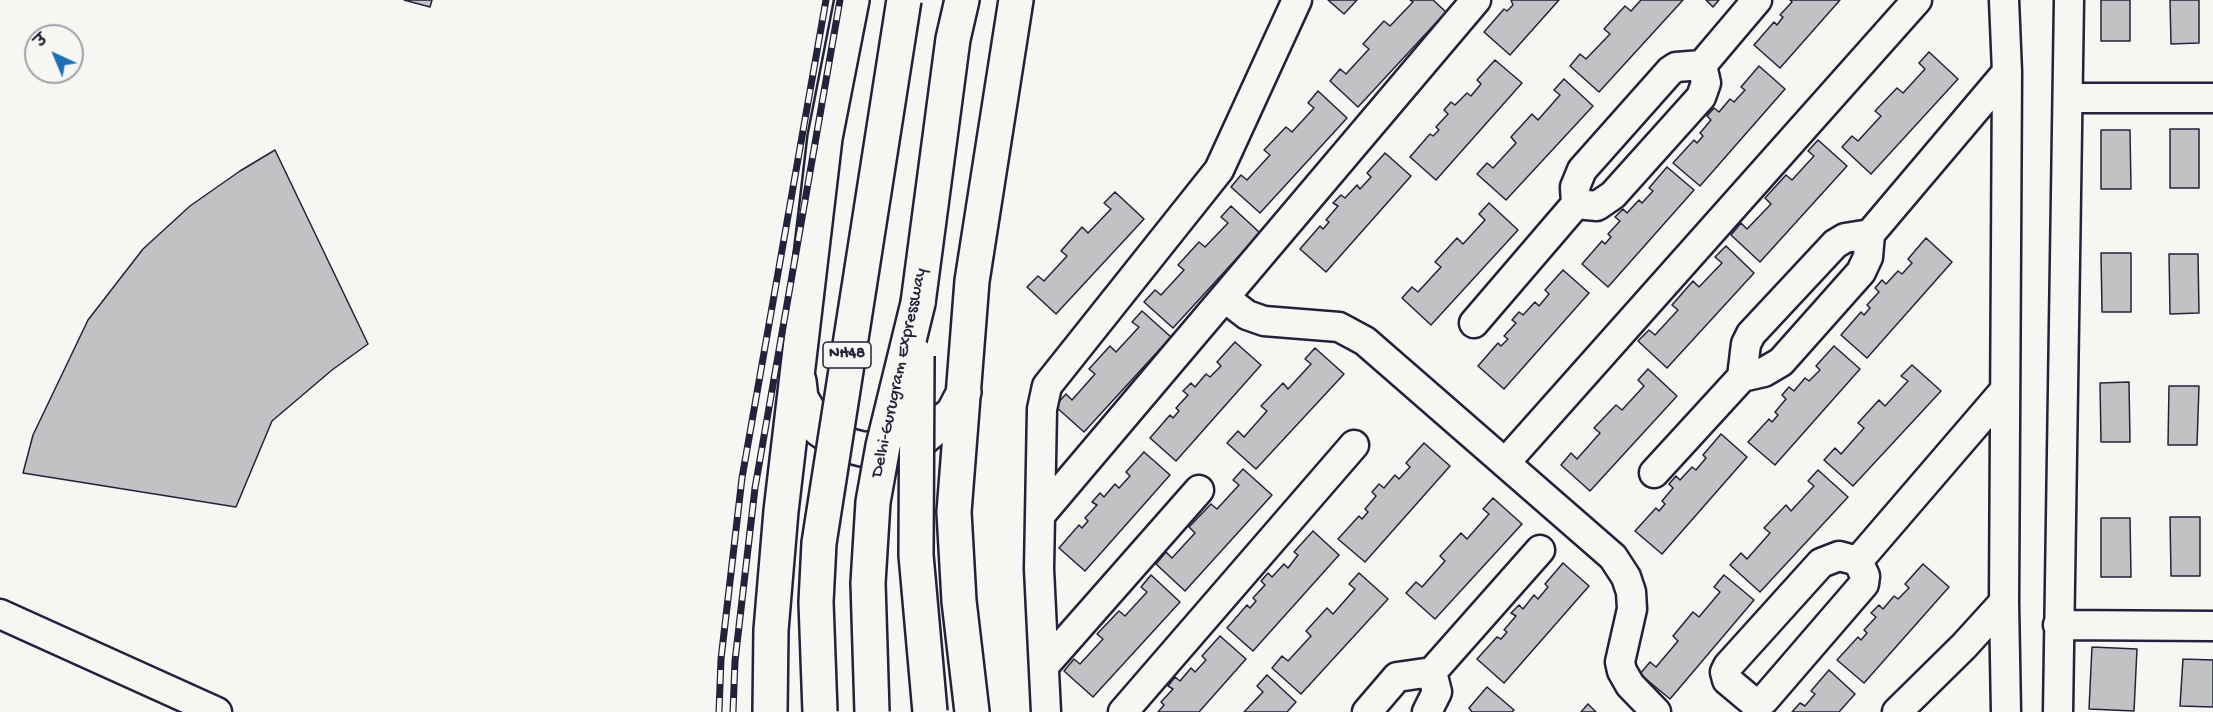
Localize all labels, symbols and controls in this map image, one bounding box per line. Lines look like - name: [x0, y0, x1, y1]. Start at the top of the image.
- north arrow: [24, 24, 84, 84]
- text: उ: [32, 32, 53, 53]
- street label: Delhi-Gurugram Expressway: [867, 266, 933, 480]
- road number: NH48: [823, 342, 871, 368]

